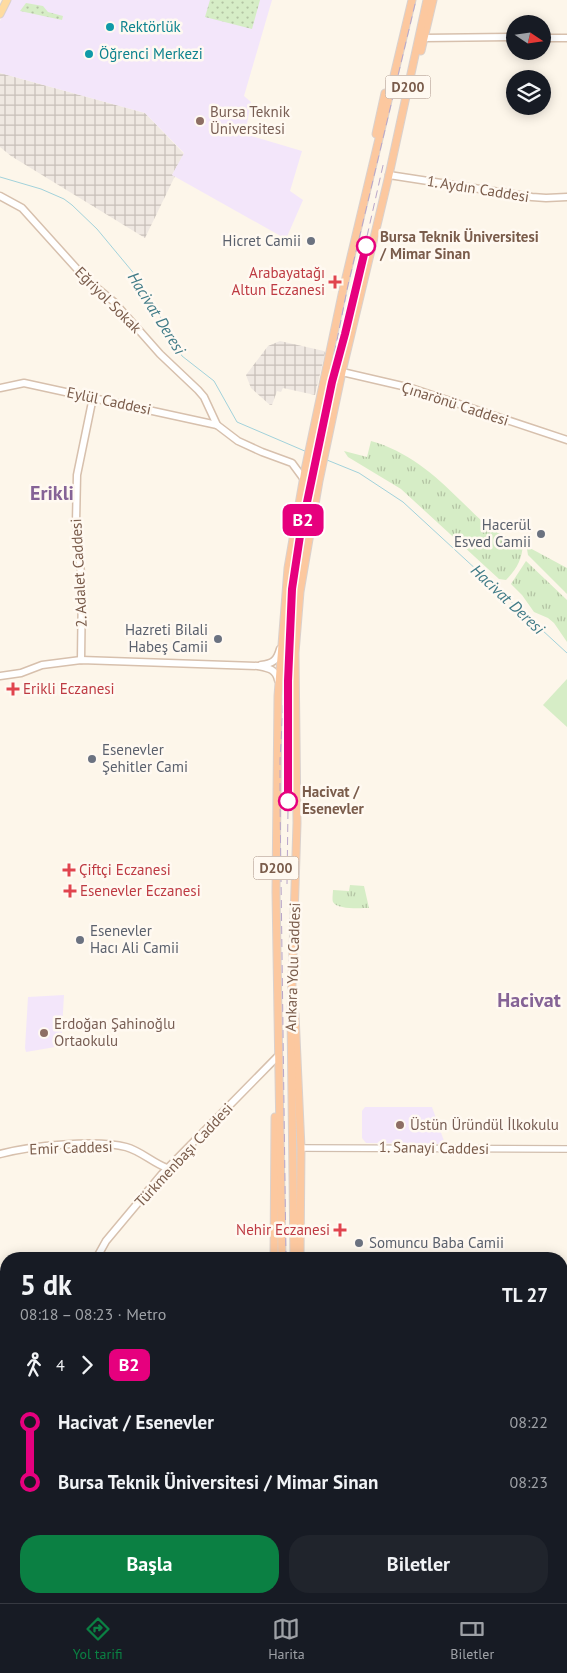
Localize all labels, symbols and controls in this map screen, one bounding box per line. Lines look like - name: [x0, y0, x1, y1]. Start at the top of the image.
- north arrow: [506, 15, 551, 60]
- map controls: [506, 15, 551, 115]
- place label: Rektörlük: [120, 17, 182, 36]
- marker: Rektörlük: [104, 21, 116, 33]
- place label: Öğrenci Merkezi: [99, 44, 203, 63]
- marker: Öğrenci Merkezi: [83, 48, 95, 60]
- button: layers: [506, 70, 551, 115]
- road number: D200: [386, 75, 430, 98]
- place label: Bursa Teknik Üniversitesi: [210, 102, 291, 138]
- marker: Bursa Teknik Üniversitesi: [194, 115, 206, 127]
- street label: 1. Aydın Caddesi: [426, 171, 530, 206]
- place label: Bursa Teknik Üniversitesi / Mimar Sinan: [379, 227, 539, 263]
- place label: Hicret Camii: [222, 231, 301, 250]
- marker: Hicret Camii: [305, 235, 317, 247]
- marker: Bursa Teknik Üniversitesi / Mimar Sinan: [356, 236, 376, 256]
- street label: Eğriyol Sokak: [71, 262, 146, 337]
- place label: Arabayatağı Altun Eczanesi: [232, 263, 325, 299]
- water label: Hacivat Deresi: [124, 268, 191, 359]
- marker: Arabayatağı Altun Eczanesi: [329, 276, 341, 288]
- street label: Çınarönü Caddesi: [399, 377, 511, 430]
- street label: Eylül Caddesi: [65, 382, 153, 419]
- district label: Erikli: [30, 480, 74, 506]
- line badge: B2: [280, 504, 326, 536]
- text: B2: [293, 508, 313, 531]
- place label: Hacerül Esved Camii: [454, 515, 532, 551]
- street label: 2. Adalet Caddesi: [66, 518, 91, 628]
- marker: Hacerül Esved Camii: [535, 528, 547, 540]
- water label: Hacivat Deresi: [467, 560, 550, 639]
- place label: Hazreti Bilali Habeş Camii: [125, 620, 208, 656]
- marker: Hazreti Bilali Habeş Camii: [212, 633, 224, 645]
- place label: Erikli Eczanesi: [23, 679, 115, 698]
- marker: Erikli Eczanesi: [7, 683, 19, 695]
- place label: Esenevler Şehitler Cami: [102, 740, 188, 776]
- marker: Esenevler Şehitler Cami: [86, 753, 98, 765]
- place label: Hacivat / Esenevler: [302, 782, 365, 818]
- marker: Hacivat / Esenevler: [278, 791, 298, 811]
- road number: D200: [254, 856, 298, 880]
- place label: Çiftçi Eczanesi: [79, 860, 171, 879]
- marker: Çiftçi Eczanesi: [63, 864, 75, 876]
- place label: Esenevler Eczanesi: [80, 881, 201, 900]
- marker: Esenevler Eczanesi: [64, 885, 76, 897]
- street label: Ankara Yolu Caddesi: [281, 902, 304, 1032]
- place label: Esenevler Hacı Ali Camii: [90, 921, 179, 957]
- marker: Esenevler Hacı Ali Camii: [74, 934, 86, 946]
- district label: Hacivat: [497, 987, 561, 1013]
- place label: Erdoğan Şahinoğlu Ortaokulu: [54, 1014, 175, 1050]
- marker: Erdoğan Şahinoğlu Ortaokulu: [38, 1027, 50, 1039]
- street label: Türkmenbaşı Caddesi: [131, 1099, 237, 1211]
- place label: Üstün Üründül İlkokulu: [410, 1115, 559, 1134]
- marker: Üstün Üründül İlkokulu: [394, 1119, 406, 1131]
- street label: Emir Caddesi: [29, 1137, 113, 1158]
- street label: 1. Sanayi Caddesi: [379, 1137, 489, 1158]
- place label: Nehir Eczanesi: [236, 1220, 330, 1239]
- marker: Nehir Eczanesi: [334, 1224, 346, 1236]
- place label: Somuncu Baba Camii: [369, 1233, 504, 1252]
- marker: Somuncu Baba Camii: [353, 1237, 365, 1249]
- text: 5 dk: [20, 1266, 72, 1303]
- text: TL 27: [502, 1283, 548, 1307]
- text: 08:18 – 08:23 · Metro: [20, 1304, 166, 1324]
- icon: walk: [20, 1351, 48, 1379]
- icon: forward: [73, 1351, 101, 1379]
- text: B2: [119, 1353, 140, 1376]
- text: 4: [56, 1355, 65, 1375]
- text: Hacivat / Esenevler: [58, 1410, 214, 1434]
- text: 08:22: [510, 1412, 548, 1432]
- text: Bursa Teknik Üniversitesi / Mimar Sinan: [58, 1470, 378, 1494]
- text: 08:23: [510, 1472, 548, 1492]
- button: Başla: [20, 1535, 279, 1593]
- button: Biletler: [289, 1535, 548, 1593]
- tab: Yol tarifi: [73, 1615, 123, 1663]
- tab: Harita: [268, 1615, 305, 1663]
- tab: Biletler: [450, 1615, 494, 1663]

